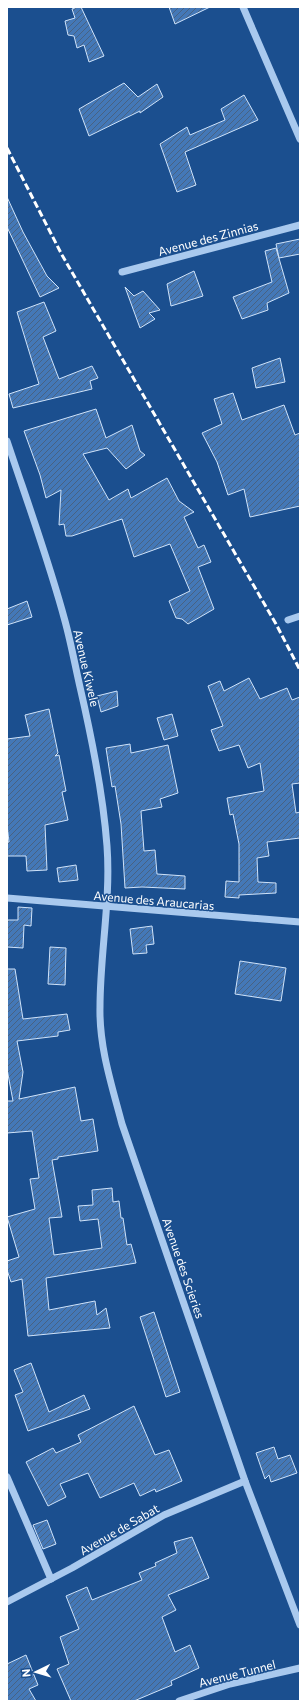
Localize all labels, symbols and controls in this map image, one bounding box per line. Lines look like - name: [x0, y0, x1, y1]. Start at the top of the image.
- street label: Avenue des Zinnias: [156, 218, 260, 258]
- street label: Avenue Kiwele: [71, 628, 103, 708]
- street label: Avenue des Araucarias: [93, 888, 215, 912]
- street label: Avenue des Scieries: [160, 1216, 208, 1320]
- street label: Avenue de Sabat: [77, 1501, 161, 1557]
- north arrow: [16, 1652, 56, 1692]
- street label: Avenue Tunnel: [197, 1657, 277, 1689]
- text: N: [19, 1668, 32, 1678]

